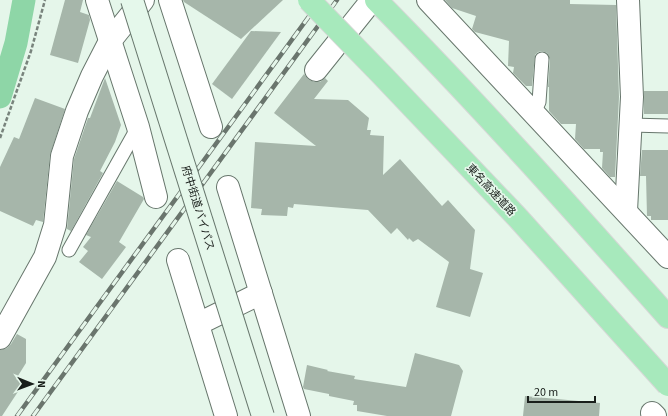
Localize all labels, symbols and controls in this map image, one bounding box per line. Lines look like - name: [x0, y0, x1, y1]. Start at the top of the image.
- street label: 東名高速道路: [463, 161, 519, 219]
- street label: 府中街道バイパス: [178, 164, 218, 252]
- north arrow: [12, 364, 52, 404]
- scale bar: [528, 378, 595, 404]
- text: N: [34, 380, 49, 388]
- text: 20 m: [534, 384, 558, 401]

